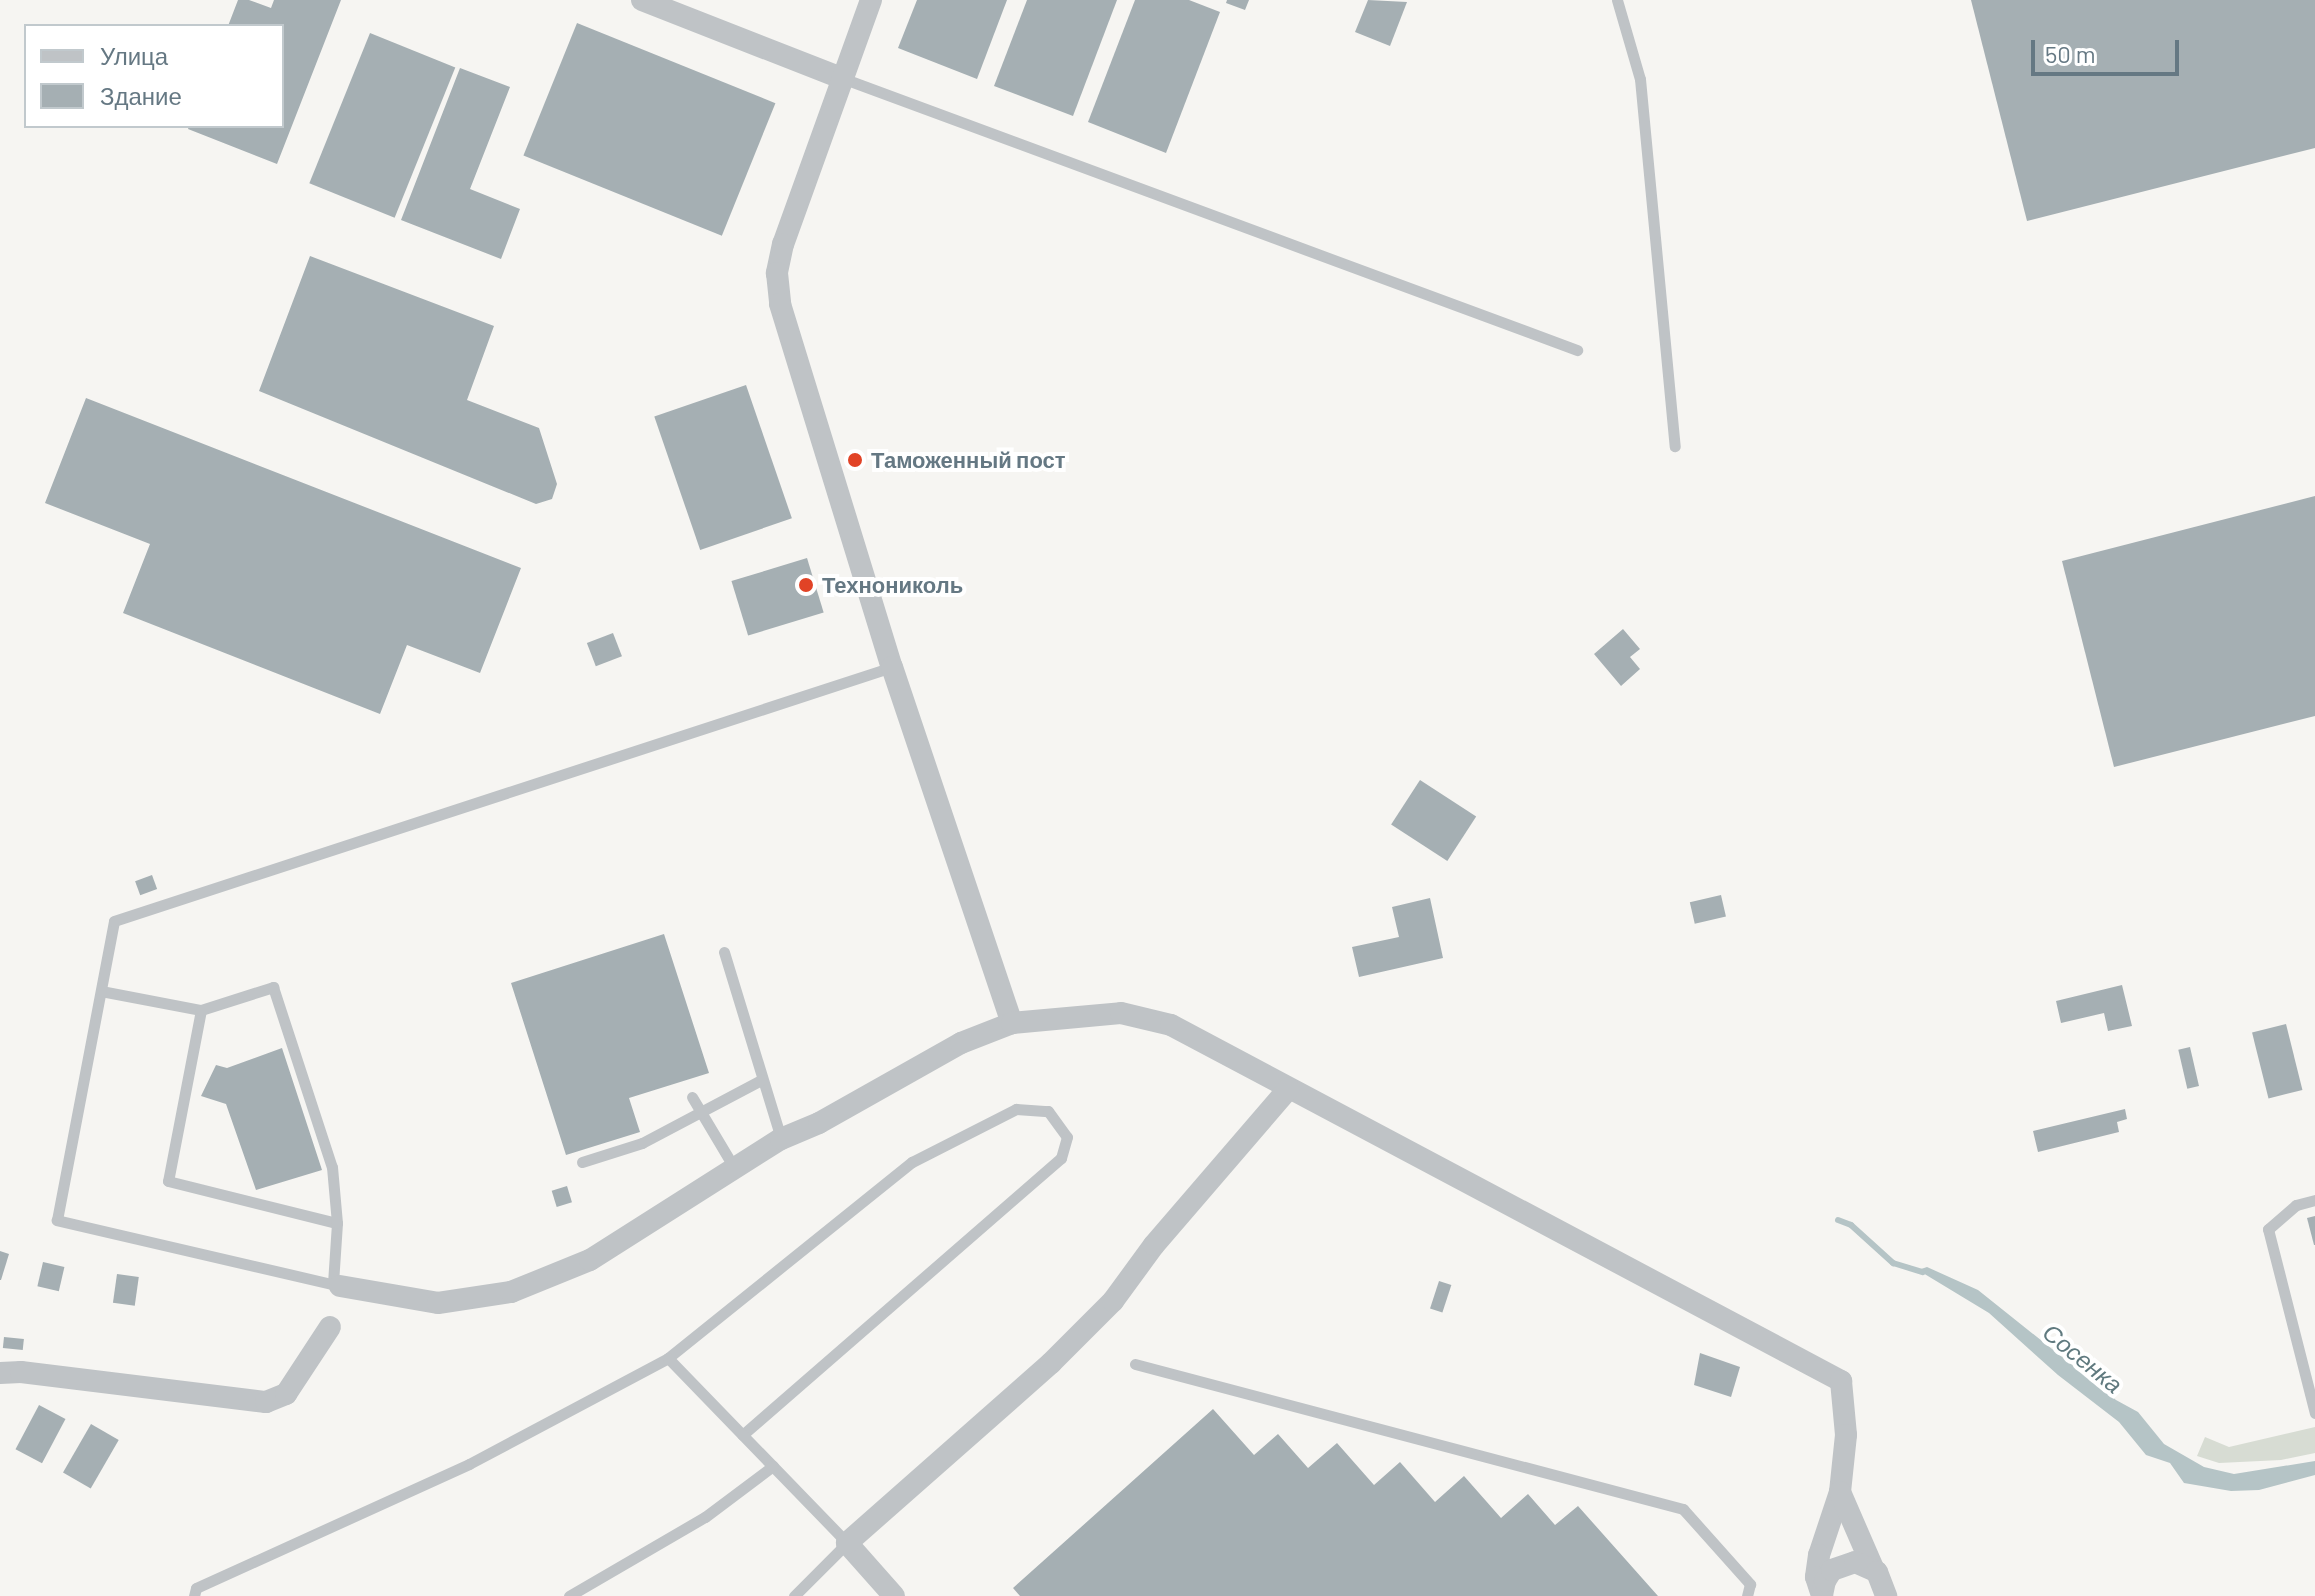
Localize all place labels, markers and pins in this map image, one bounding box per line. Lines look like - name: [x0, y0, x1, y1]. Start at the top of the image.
- place label: Таможенный пост: [871, 447, 1066, 473]
- marker: Таможенный пост: [846, 451, 864, 469]
- place label: Технониколь: [822, 572, 963, 598]
- marker: Технониколь: [797, 576, 815, 594]

